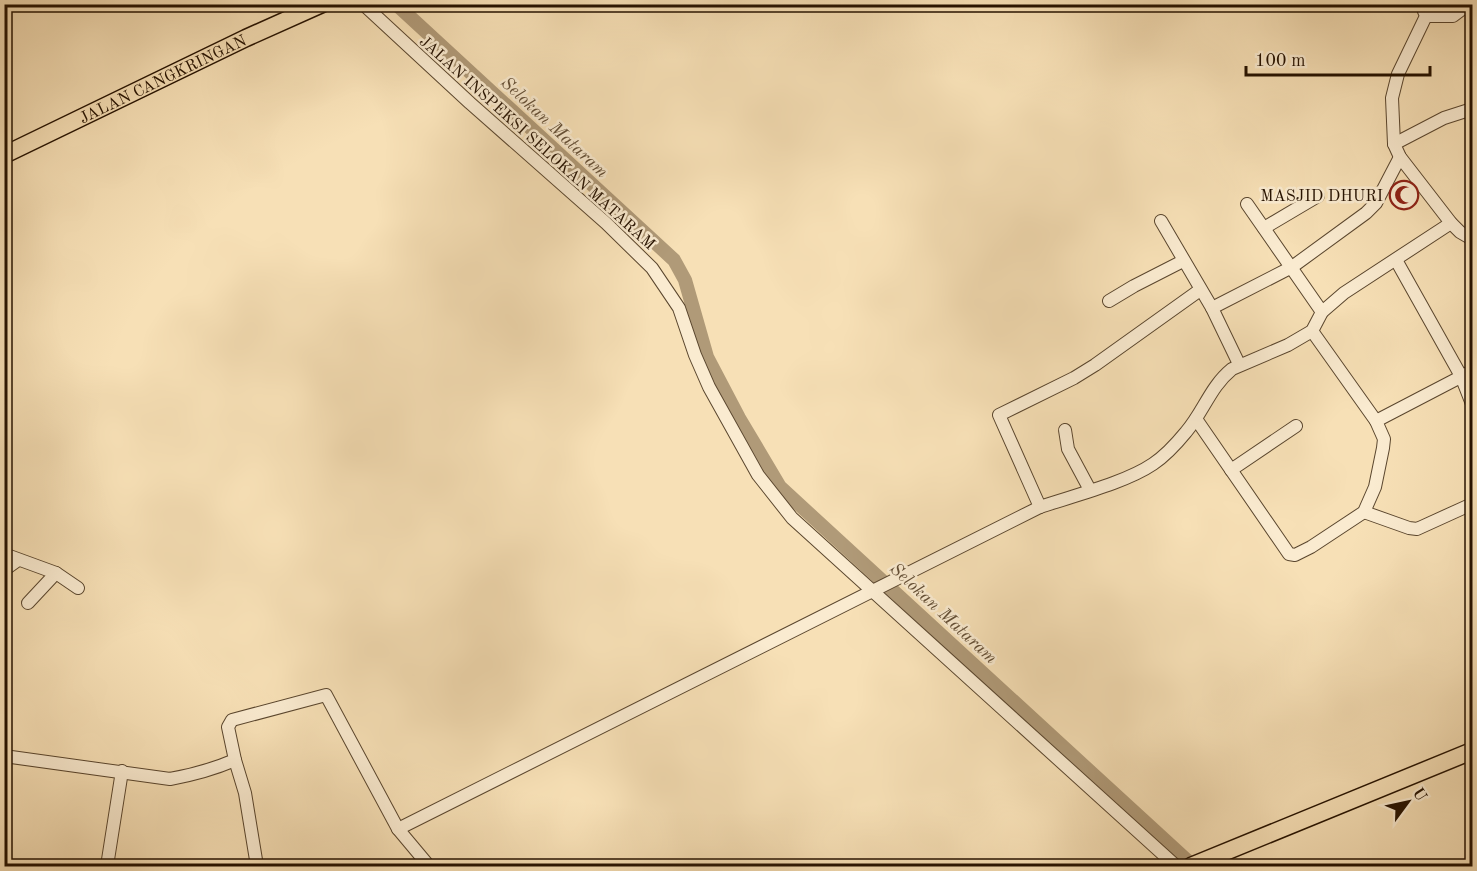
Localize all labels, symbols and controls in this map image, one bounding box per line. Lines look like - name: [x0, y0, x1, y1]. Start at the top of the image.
- street label: JALAN CANGKRINGAN: [77, 33, 249, 127]
- street label: JALAN INSPEKSI SELOKAN MATARAM: [416, 34, 657, 253]
- scale bar: [1246, 39, 1430, 77]
- text: 100 m: [1255, 52, 1306, 70]
- water label: Selokan Mataram: [497, 74, 612, 182]
- mosque icon: MASJID DHURI: [1388, 179, 1420, 211]
- place label: MASJID DHURI: [1260, 189, 1383, 205]
- water label: Selokan Mataram: [886, 560, 1001, 668]
- north arrow: [1378, 772, 1438, 832]
- text: U: [1409, 785, 1429, 805]

